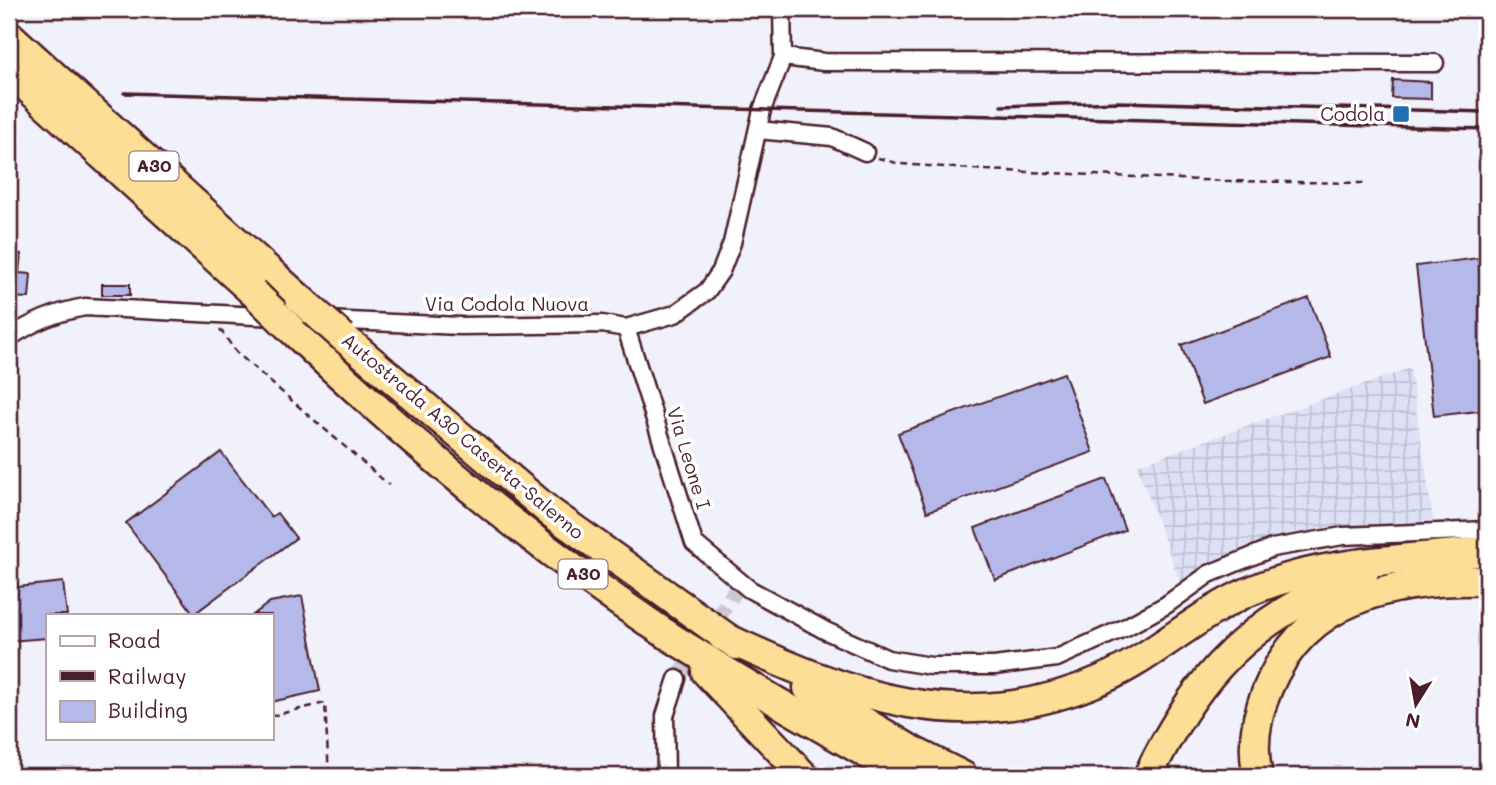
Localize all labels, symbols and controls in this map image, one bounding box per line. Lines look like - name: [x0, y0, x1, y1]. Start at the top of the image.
- place label: Codola: [1320, 101, 1385, 126]
- marker: Codola: [1391, 104, 1411, 124]
- road number: A30: [130, 152, 178, 181]
- street label: Via Codola Nuova: [425, 291, 589, 316]
- street label: Autostrada A30 Caserta-Salerno: [337, 327, 590, 544]
- street label: Via Leone I: [662, 404, 717, 512]
- road number: A30: [558, 560, 608, 588]
- legend: [46, 614, 273, 740]
- text: Road: [108, 626, 160, 653]
- text: Railway: [108, 662, 187, 689]
- north arrow: [1380, 670, 1450, 740]
- text: Building: [108, 696, 188, 723]
- text: N: [1403, 708, 1422, 735]

